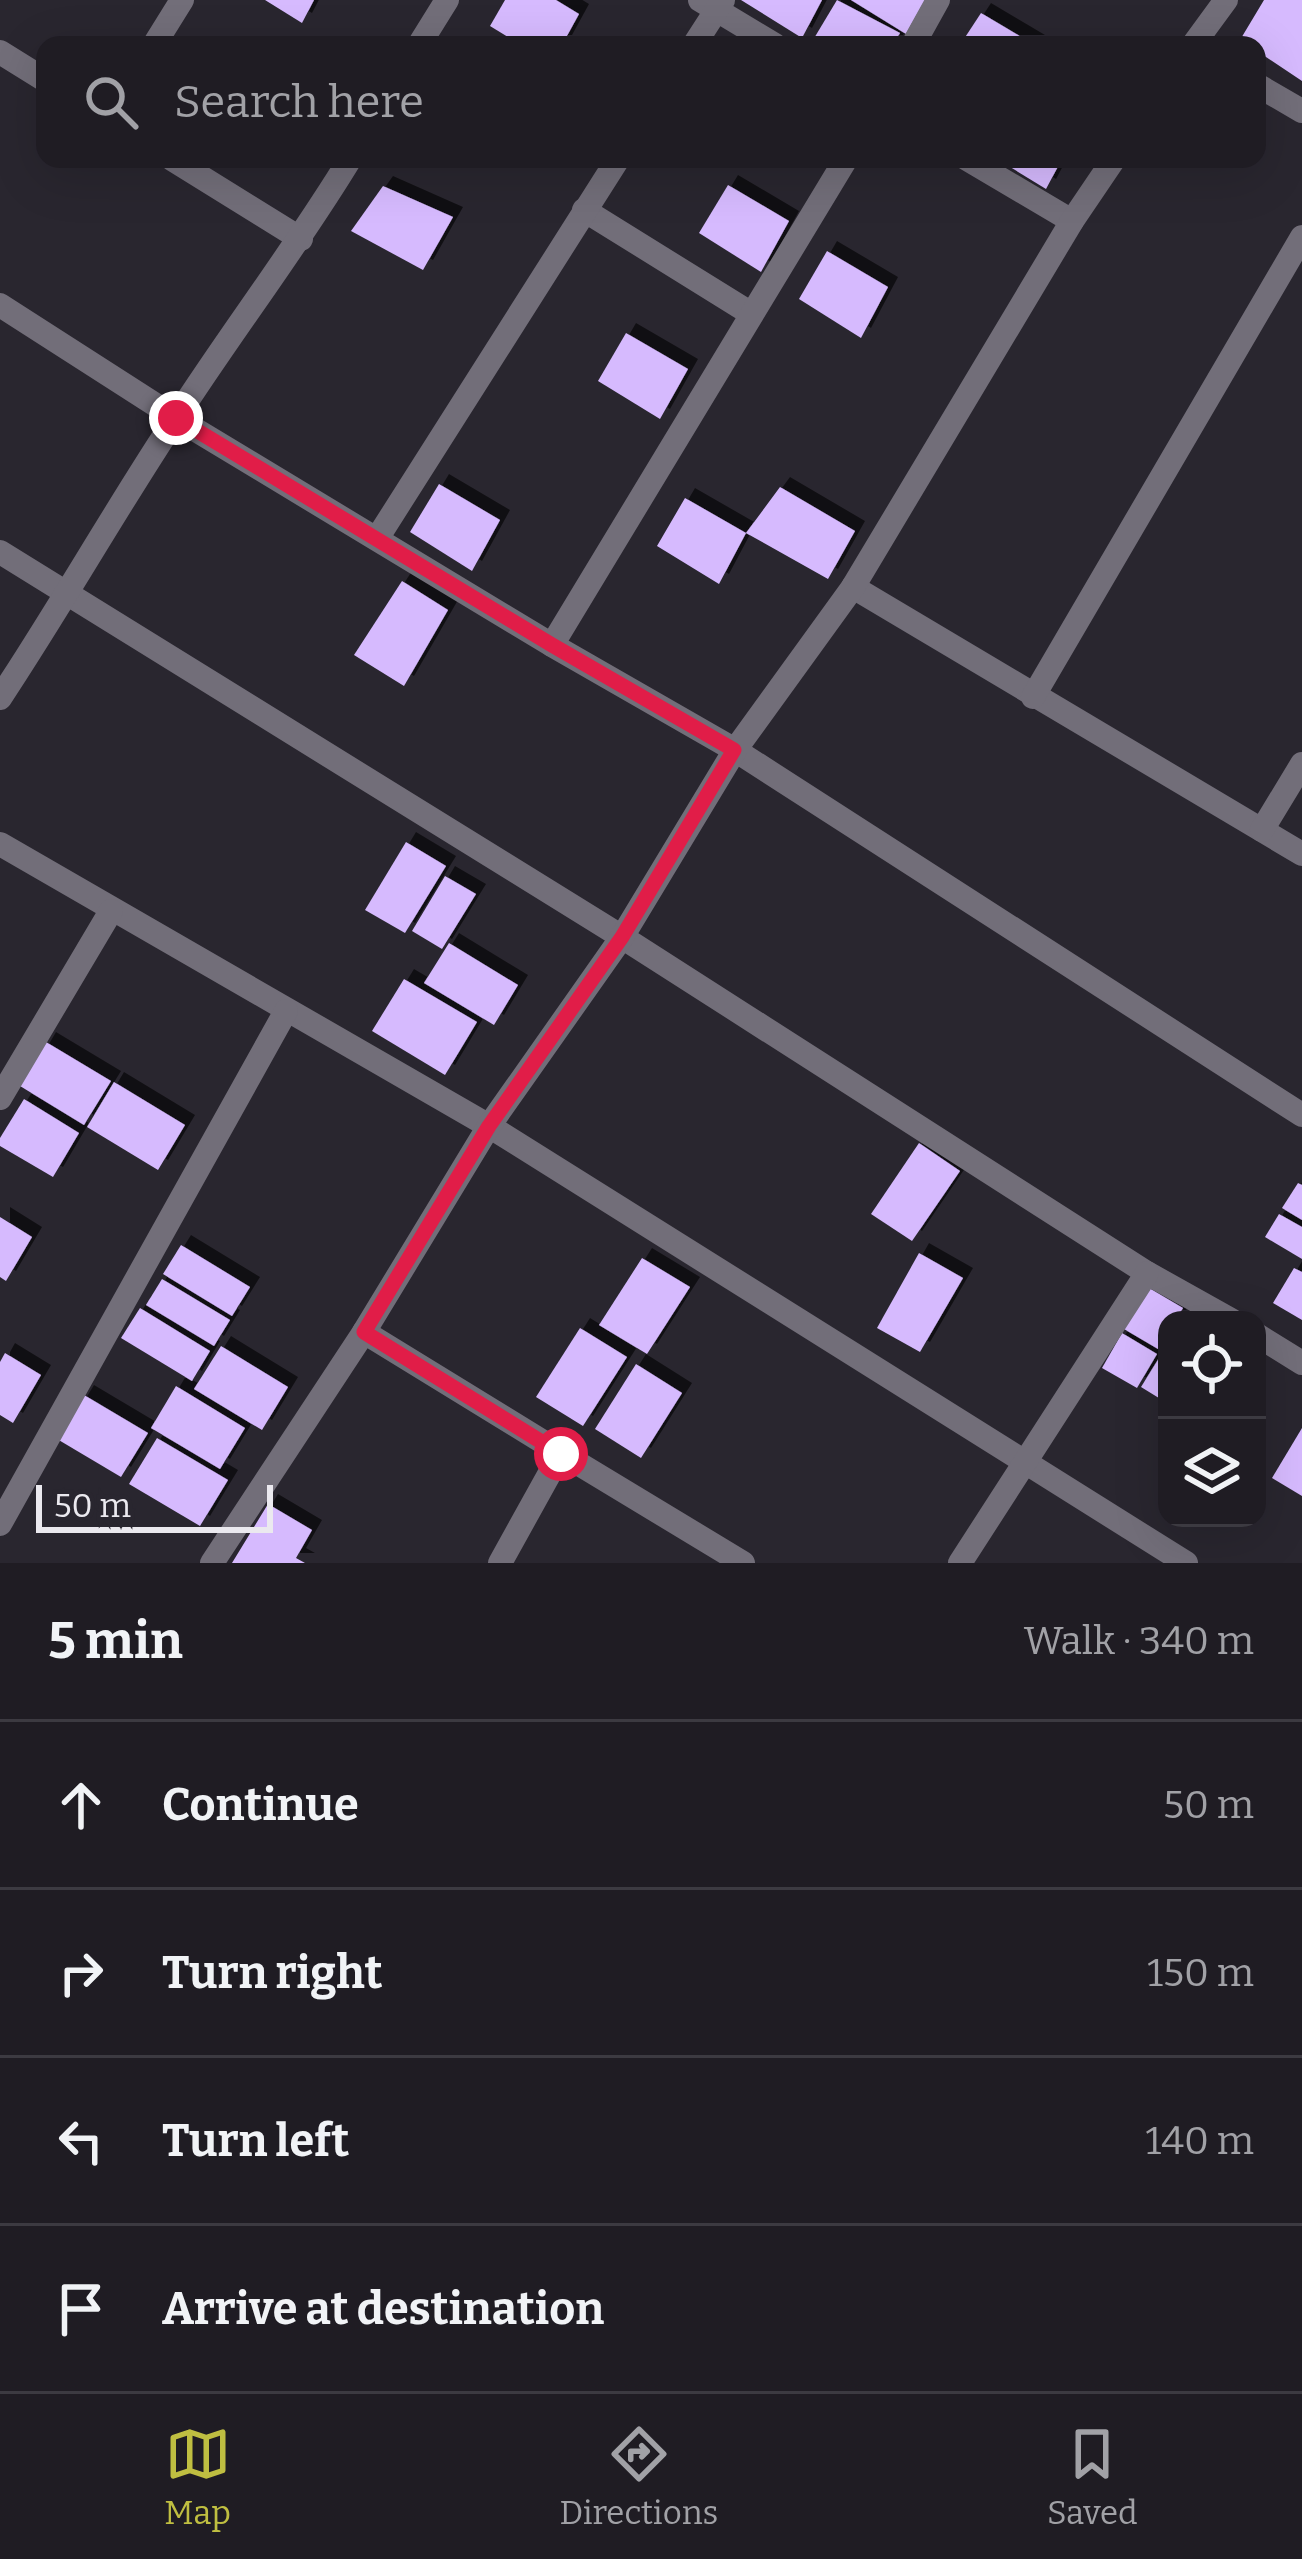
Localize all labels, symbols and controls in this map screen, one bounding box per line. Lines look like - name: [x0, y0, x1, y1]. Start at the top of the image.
- search box: [36, 36, 1266, 168]
- icon: search: [78, 69, 144, 135]
- text: Search here: [174, 75, 424, 129]
- route end: [149, 391, 203, 445]
- map controls: [1158, 1311, 1266, 1527]
- button: locate: [1158, 1311, 1266, 1419]
- button: layers: [1158, 1419, 1266, 1527]
- route start: [534, 1427, 588, 1481]
- scale bar: [36, 1479, 273, 1532]
- text: 50 m: [54, 1486, 131, 1526]
- text: 5 min: [48, 1610, 183, 1672]
- text: Walk · 340 m: [1024, 1618, 1254, 1664]
- icon: ahead: [48, 1772, 114, 1838]
- text: Continue: [162, 1778, 359, 1832]
- text: 50 m: [1163, 1782, 1254, 1828]
- icon: right: [48, 1940, 114, 2006]
- text: Turn right: [162, 1946, 382, 2000]
- text: 150 m: [1147, 1950, 1254, 1996]
- icon: left: [48, 2108, 114, 2174]
- text: Turn left: [162, 2114, 349, 2168]
- text: 140 m: [1145, 2118, 1254, 2164]
- icon: arrive: [48, 2276, 114, 2342]
- text: Arrive at destination: [162, 2282, 604, 2336]
- tab: Map: [164, 2421, 231, 2533]
- tab: Directions: [560, 2421, 718, 2533]
- tab: Saved: [1047, 2421, 1138, 2533]

